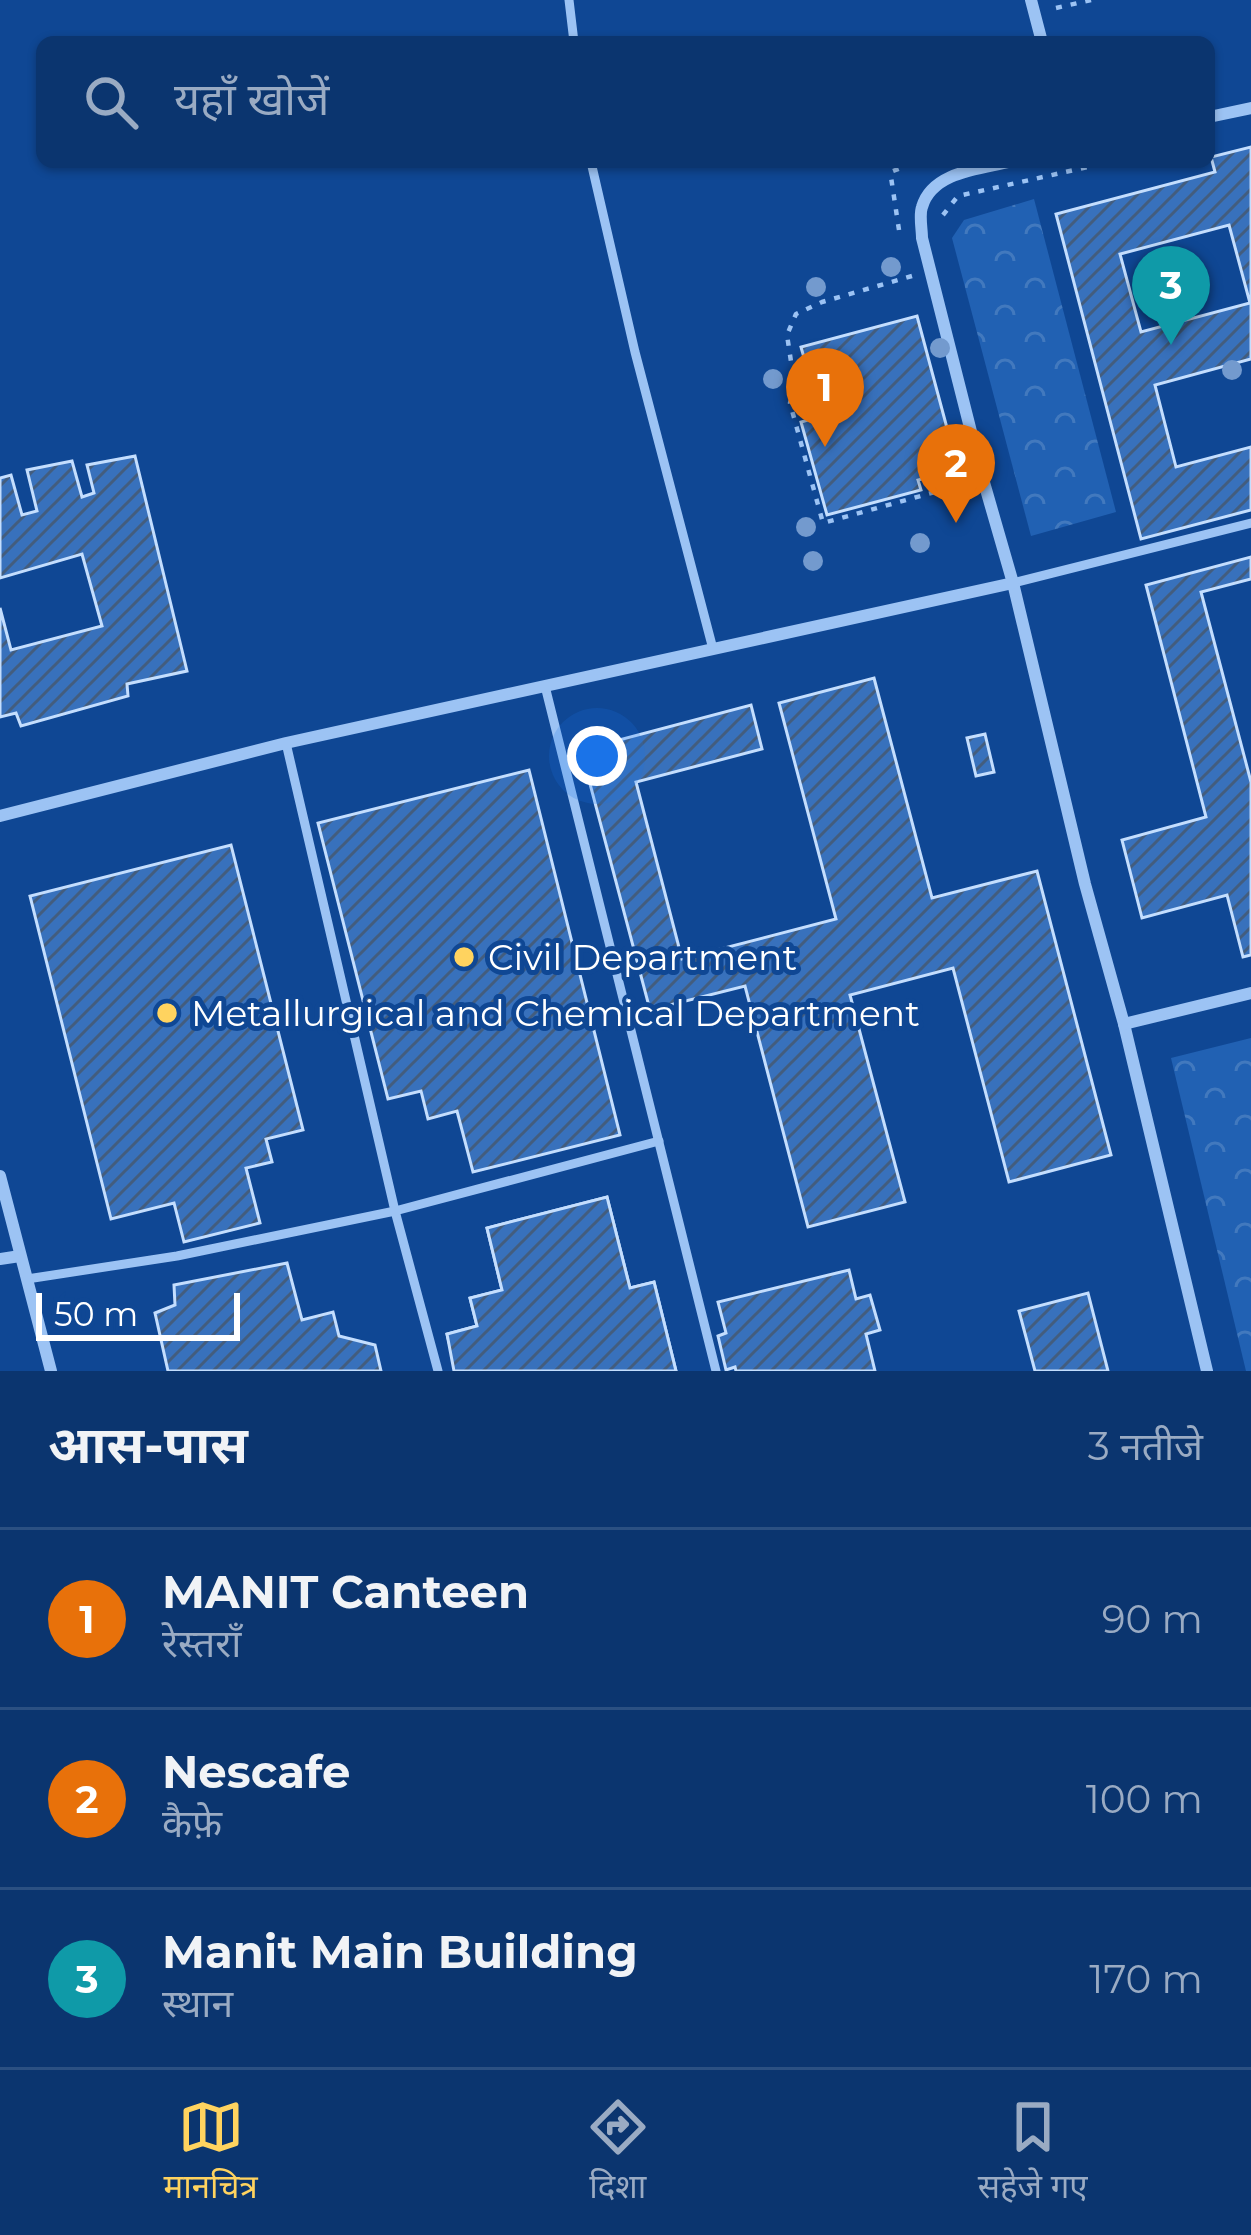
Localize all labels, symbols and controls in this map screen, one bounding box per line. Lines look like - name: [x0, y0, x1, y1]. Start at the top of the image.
- search box: [36, 36, 1215, 168]
- icon: search: [78, 69, 144, 135]
- text: यहाँ खोजें: [174, 71, 329, 126]
- pin: 3: [1132, 246, 1210, 345]
- pin: 1: [786, 348, 864, 447]
- pin: 2: [917, 424, 995, 523]
- your location: [567, 726, 627, 786]
- place label: Civil Department: [488, 935, 797, 979]
- marker: Civil Department: [451, 944, 477, 970]
- place label: Metallurgical and Chemical Department: [191, 991, 920, 1035]
- marker: Metallurgical and Chemical Department: [154, 1000, 180, 1026]
- scale bar: [36, 1287, 240, 1340]
- text: 50 m: [54, 1294, 138, 1334]
- text: आस-पास: [48, 1414, 248, 1476]
- text: 3 नतीजे: [1088, 1422, 1203, 1470]
- text: MANIT Canteen: [162, 1564, 529, 1619]
- text: 1: [79, 1595, 95, 1643]
- text: 90 m: [1102, 1595, 1203, 1643]
- text: रेस्तराँ: [162, 1619, 241, 1667]
- text: Nescafe: [162, 1744, 351, 1799]
- text: 2: [75, 1775, 99, 1823]
- text: 100 m: [1086, 1775, 1203, 1823]
- text: कैफ़े: [162, 1799, 222, 1847]
- text: Manit Main Building: [162, 1924, 638, 1979]
- text: 3: [75, 1955, 99, 2003]
- text: 170 m: [1089, 1955, 1203, 2003]
- text: स्थान: [162, 1979, 233, 2027]
- tab: मानचित्र: [163, 2094, 258, 2211]
- tab: दिशा: [585, 2094, 651, 2211]
- tab: सहेजे गए: [978, 2094, 1088, 2211]

